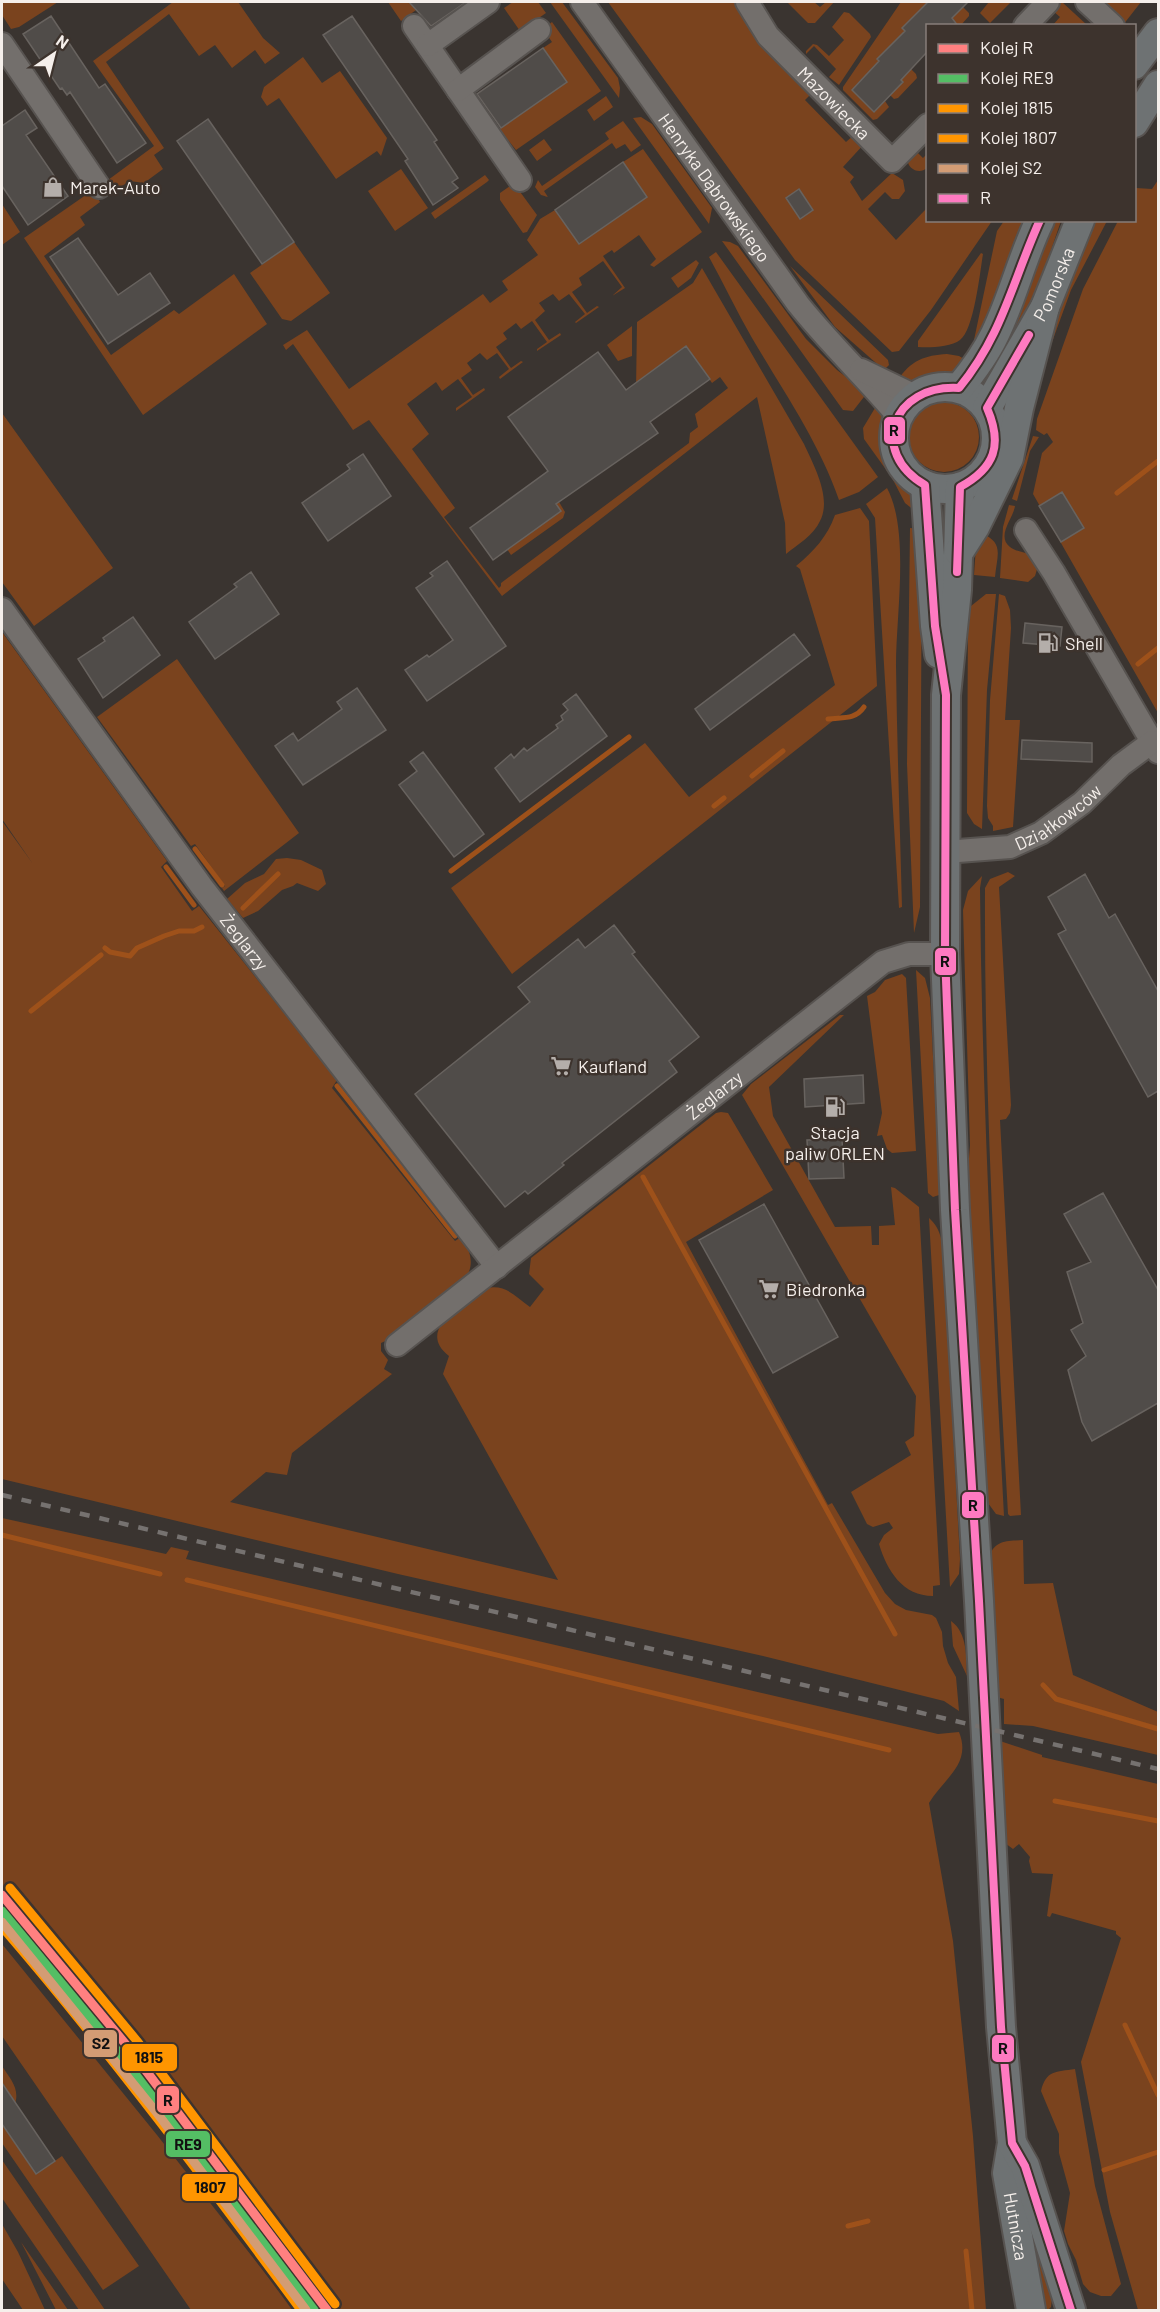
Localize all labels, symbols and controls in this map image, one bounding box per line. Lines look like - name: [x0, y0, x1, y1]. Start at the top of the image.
- north arrow: [24, 24, 84, 84]
- legend: [926, 24, 1136, 222]
- text: N: [53, 30, 73, 52]
- text: Kolej R: [980, 36, 1033, 58]
- street label: Mazowiecka: [793, 62, 875, 144]
- text: Kolej RE9: [980, 66, 1054, 88]
- text: Kolej 1815: [980, 96, 1053, 118]
- street label: Henryka Dąbrowskiego: [654, 109, 775, 266]
- text: Kolej 1807: [980, 126, 1057, 148]
- text: Kolej S2: [980, 156, 1042, 178]
- shop icon: Marek-Auto: [41, 175, 65, 199]
- place label: Marek-Auto: [70, 176, 161, 198]
- text: R: [980, 186, 991, 208]
- street label: Pomorska: [1028, 244, 1079, 325]
- line badge: R: [883, 416, 906, 445]
- text: R: [889, 420, 899, 439]
- fuel station icon: Shell: [1036, 631, 1060, 655]
- place label: Shell: [1065, 632, 1103, 654]
- street label: Działkowców: [1011, 779, 1106, 855]
- street label: Żeglarzy: [216, 909, 273, 975]
- line badge: R: [934, 947, 957, 976]
- text: R: [940, 951, 950, 970]
- supermarket icon: Kaufland: [549, 1054, 573, 1078]
- place label: Kaufland: [578, 1055, 647, 1077]
- street label: Żeglarzy: [682, 1066, 747, 1124]
- fuel station icon: Stacja paliw ORLEN: [823, 1095, 847, 1119]
- place label: Stacja paliw ORLEN: [785, 1121, 885, 1164]
- supermarket icon: Biedronka: [757, 1277, 781, 1301]
- place label: Biedronka: [786, 1278, 865, 1300]
- line badge: R: [961, 1491, 985, 1519]
- text: R: [968, 1495, 978, 1514]
- line badge: S2: [83, 2029, 118, 2058]
- text: S2: [92, 2033, 110, 2052]
- line badge: R: [991, 2034, 1015, 2063]
- text: R: [998, 2038, 1008, 2057]
- line badge: 1815: [121, 2043, 178, 2072]
- text: 1815: [135, 2047, 164, 2066]
- line badge: R: [156, 2085, 180, 2114]
- text: R: [163, 2090, 173, 2109]
- line badge: RE9: [165, 2130, 211, 2158]
- text: RE9: [174, 2134, 202, 2153]
- line badge: 1807: [181, 2173, 238, 2202]
- text: 1807: [194, 2177, 226, 2196]
- street label: Hutnicza: [1000, 2190, 1033, 2262]

